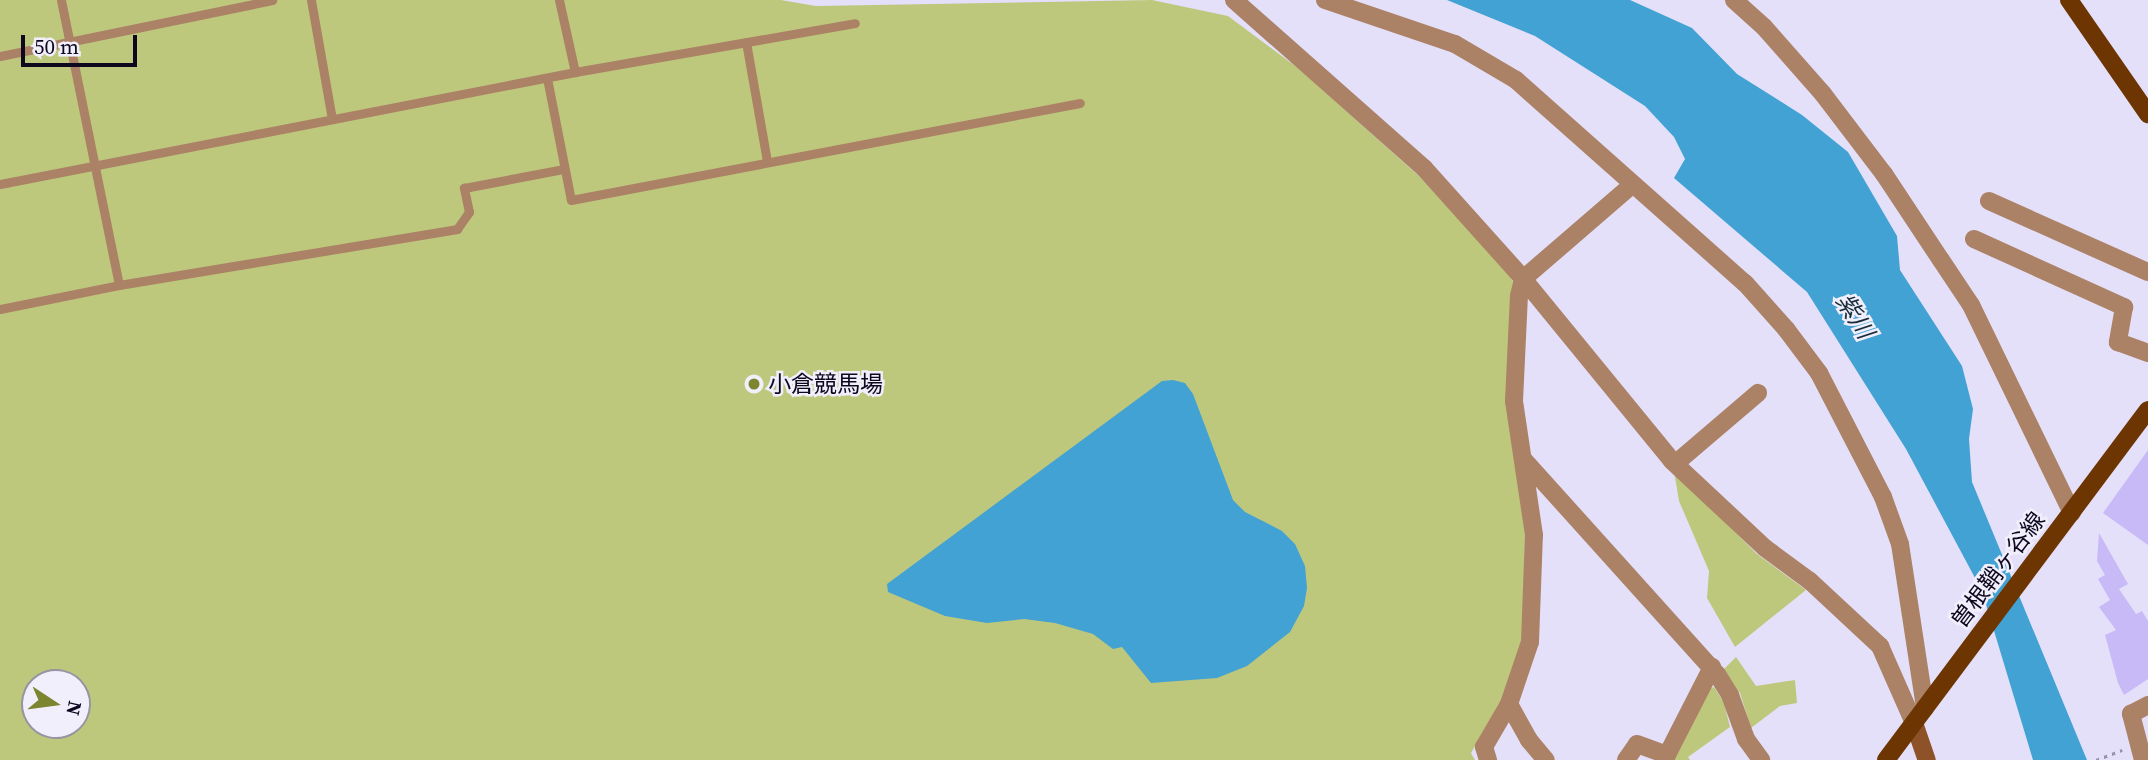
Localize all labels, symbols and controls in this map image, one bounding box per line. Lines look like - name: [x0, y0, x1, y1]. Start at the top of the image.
- scale bar: [24, 21, 140, 65]
- text: 50 m: [34, 32, 79, 61]
- water label: 紫川: [1830, 288, 1880, 344]
- place label: 小倉競馬場: [768, 370, 883, 398]
- marker: 小倉競馬場: [746, 376, 762, 392]
- street label: 曽根鞘ヶ谷線: [1945, 507, 2051, 633]
- north arrow: [21, 669, 91, 739]
- text: N: [60, 699, 89, 718]

